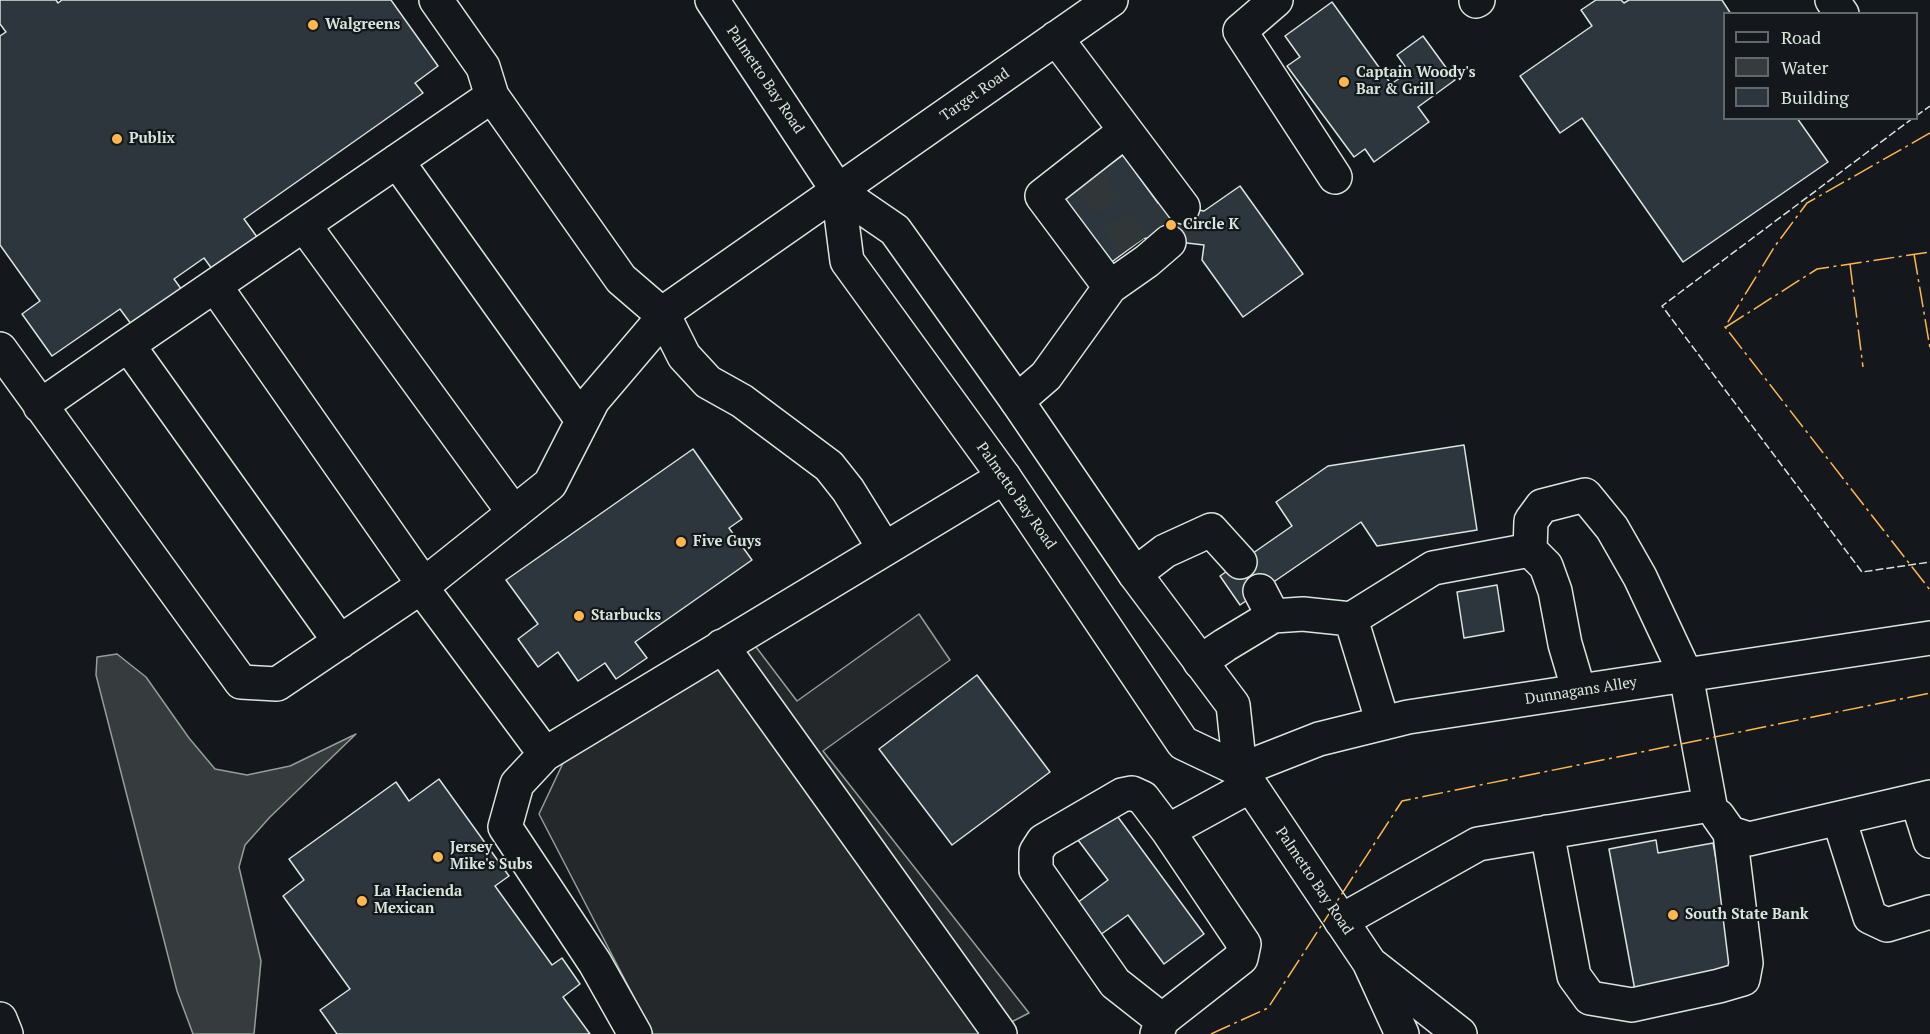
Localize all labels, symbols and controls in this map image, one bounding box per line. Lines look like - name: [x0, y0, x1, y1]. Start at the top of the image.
- legend: [1723, 12, 1918, 120]
- place label: Walgreens: [325, 16, 400, 34]
- marker: Walgreens: [306, 18, 320, 32]
- street label: Palmetto Bay Road: [722, 23, 808, 137]
- text: Road: [1781, 25, 1821, 49]
- text: Water: [1781, 55, 1828, 79]
- place label: Captain Woody's Bar & Grill: [1356, 64, 1475, 99]
- street label: Target Road: [937, 65, 1013, 125]
- marker: Captain Woody's Bar & Grill: [1337, 75, 1351, 89]
- text: Building: [1781, 85, 1849, 109]
- place label: Publix: [129, 130, 175, 148]
- marker: Publix: [110, 132, 124, 146]
- place label: Circle K: [1183, 216, 1239, 234]
- marker: Circle K: [1164, 218, 1178, 232]
- street label: Palmetto Bay Road: [972, 439, 1060, 553]
- place label: Five Guys: [693, 533, 761, 551]
- marker: Five Guys: [674, 535, 688, 549]
- place label: Starbucks: [591, 607, 661, 625]
- marker: Starbucks: [572, 609, 586, 623]
- street label: Dunnagans Alley: [1524, 673, 1638, 709]
- street label: Palmetto Bay Road: [1271, 824, 1357, 938]
- place label: Jersey Mike's Subs: [450, 839, 532, 874]
- marker: Jersey Mike's Subs: [431, 850, 445, 864]
- place label: La Hacienda Mexican: [374, 883, 462, 918]
- marker: La Hacienda Mexican: [355, 894, 369, 908]
- place label: South State Bank: [1685, 906, 1809, 924]
- marker: South State Bank: [1666, 908, 1680, 922]

